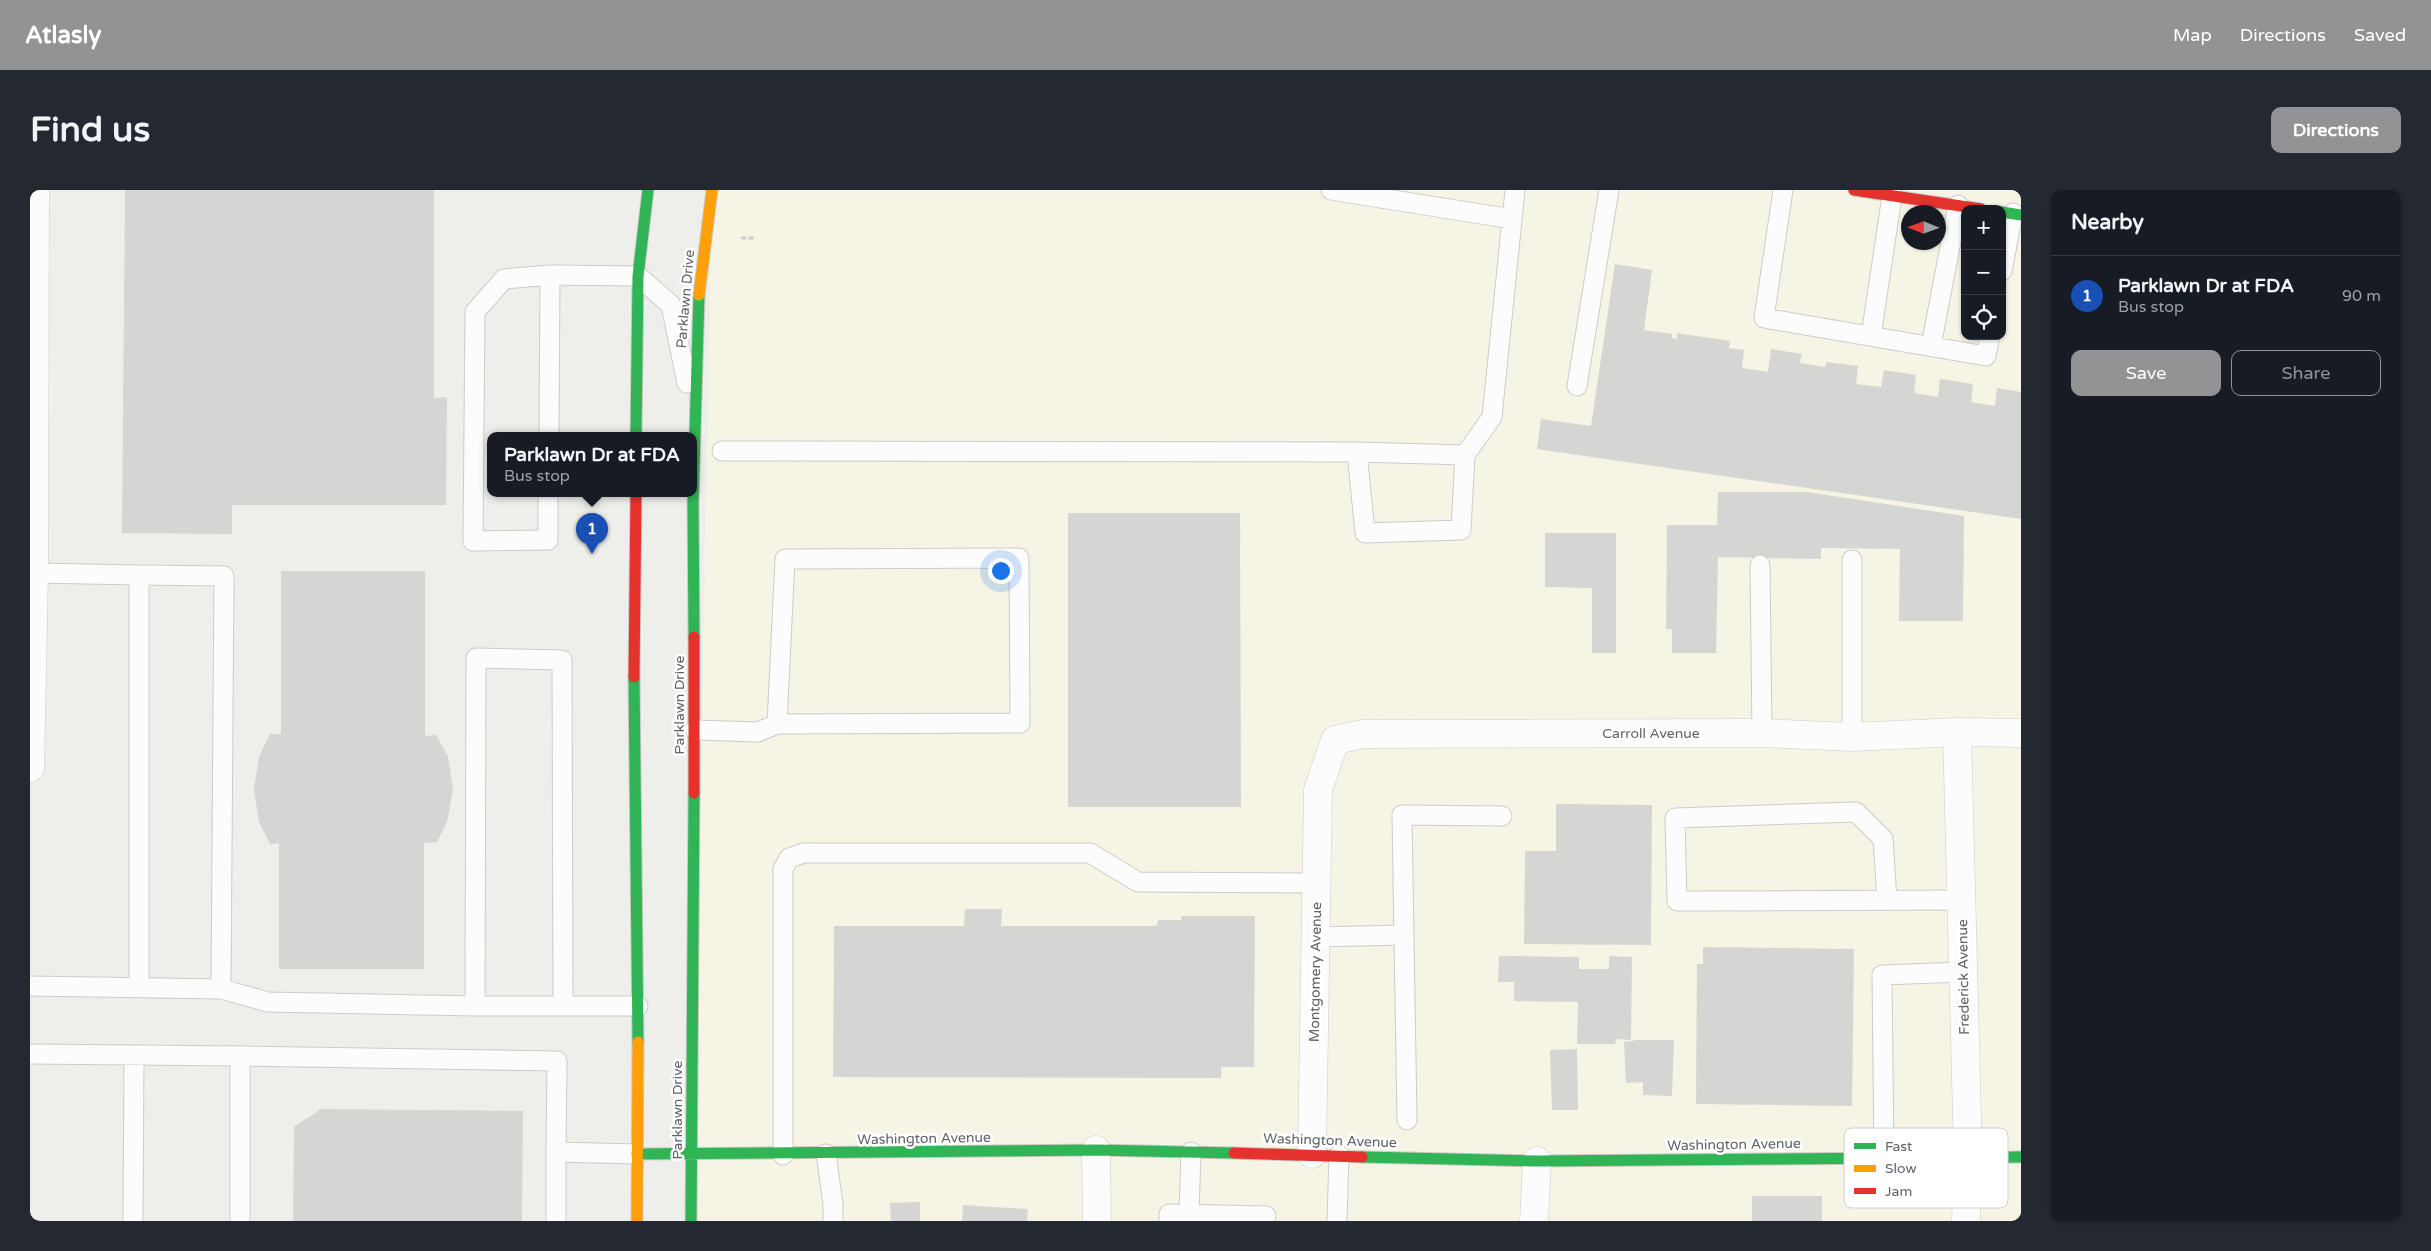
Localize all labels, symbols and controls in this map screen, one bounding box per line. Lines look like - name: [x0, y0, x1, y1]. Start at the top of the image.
- text: Atlasly: [25, 21, 101, 50]
- text: Map: [2173, 24, 2212, 46]
- text: Directions: [2240, 24, 2326, 46]
- text: Saved: [2354, 24, 2406, 46]
- button: Directions: [2271, 107, 2401, 153]
- text: Find us: [30, 109, 150, 151]
- north arrow: [1901, 205, 1946, 250]
- map controls: [1961, 205, 2006, 340]
- button: +: [1961, 205, 2006, 250]
- text: Nearby: [2071, 210, 2144, 235]
- street label: Parklawn Drive: [673, 249, 698, 349]
- button: −: [1961, 250, 2006, 295]
- text: Parklawn Dr at FDA: [2118, 275, 2294, 297]
- text: 1: [2082, 286, 2092, 306]
- text: 90 m: [2342, 286, 2381, 306]
- button: locate: [1961, 295, 2006, 340]
- text: Bus stop: [2118, 297, 2184, 317]
- button: Save: [2071, 350, 2221, 396]
- button: Share: [2231, 350, 2381, 396]
- popup: [487, 432, 697, 497]
- text: Parklawn Dr at FDA: [504, 444, 680, 466]
- text: Bus stop: [504, 466, 570, 486]
- pin: 1: [576, 513, 608, 554]
- your location: [988, 558, 1014, 584]
- street label: Parklawn Drive: [671, 655, 688, 754]
- street label: Carroll Avenue: [1602, 725, 1700, 742]
- street label: Montgomery Avenue: [1306, 902, 1325, 1042]
- street label: Frederick Avenue: [1954, 919, 1973, 1035]
- street label: Parklawn Drive: [669, 1060, 686, 1159]
- legend: [1844, 1128, 2008, 1208]
- street label: Washington Avenue: [857, 1129, 991, 1148]
- street label: Washington Avenue: [1263, 1130, 1397, 1151]
- street label: Washington Avenue: [1667, 1135, 1801, 1154]
- text: Fast: [1885, 1138, 1913, 1155]
- text: Slow: [1885, 1160, 1917, 1177]
- text: Jam: [1885, 1183, 1912, 1200]

